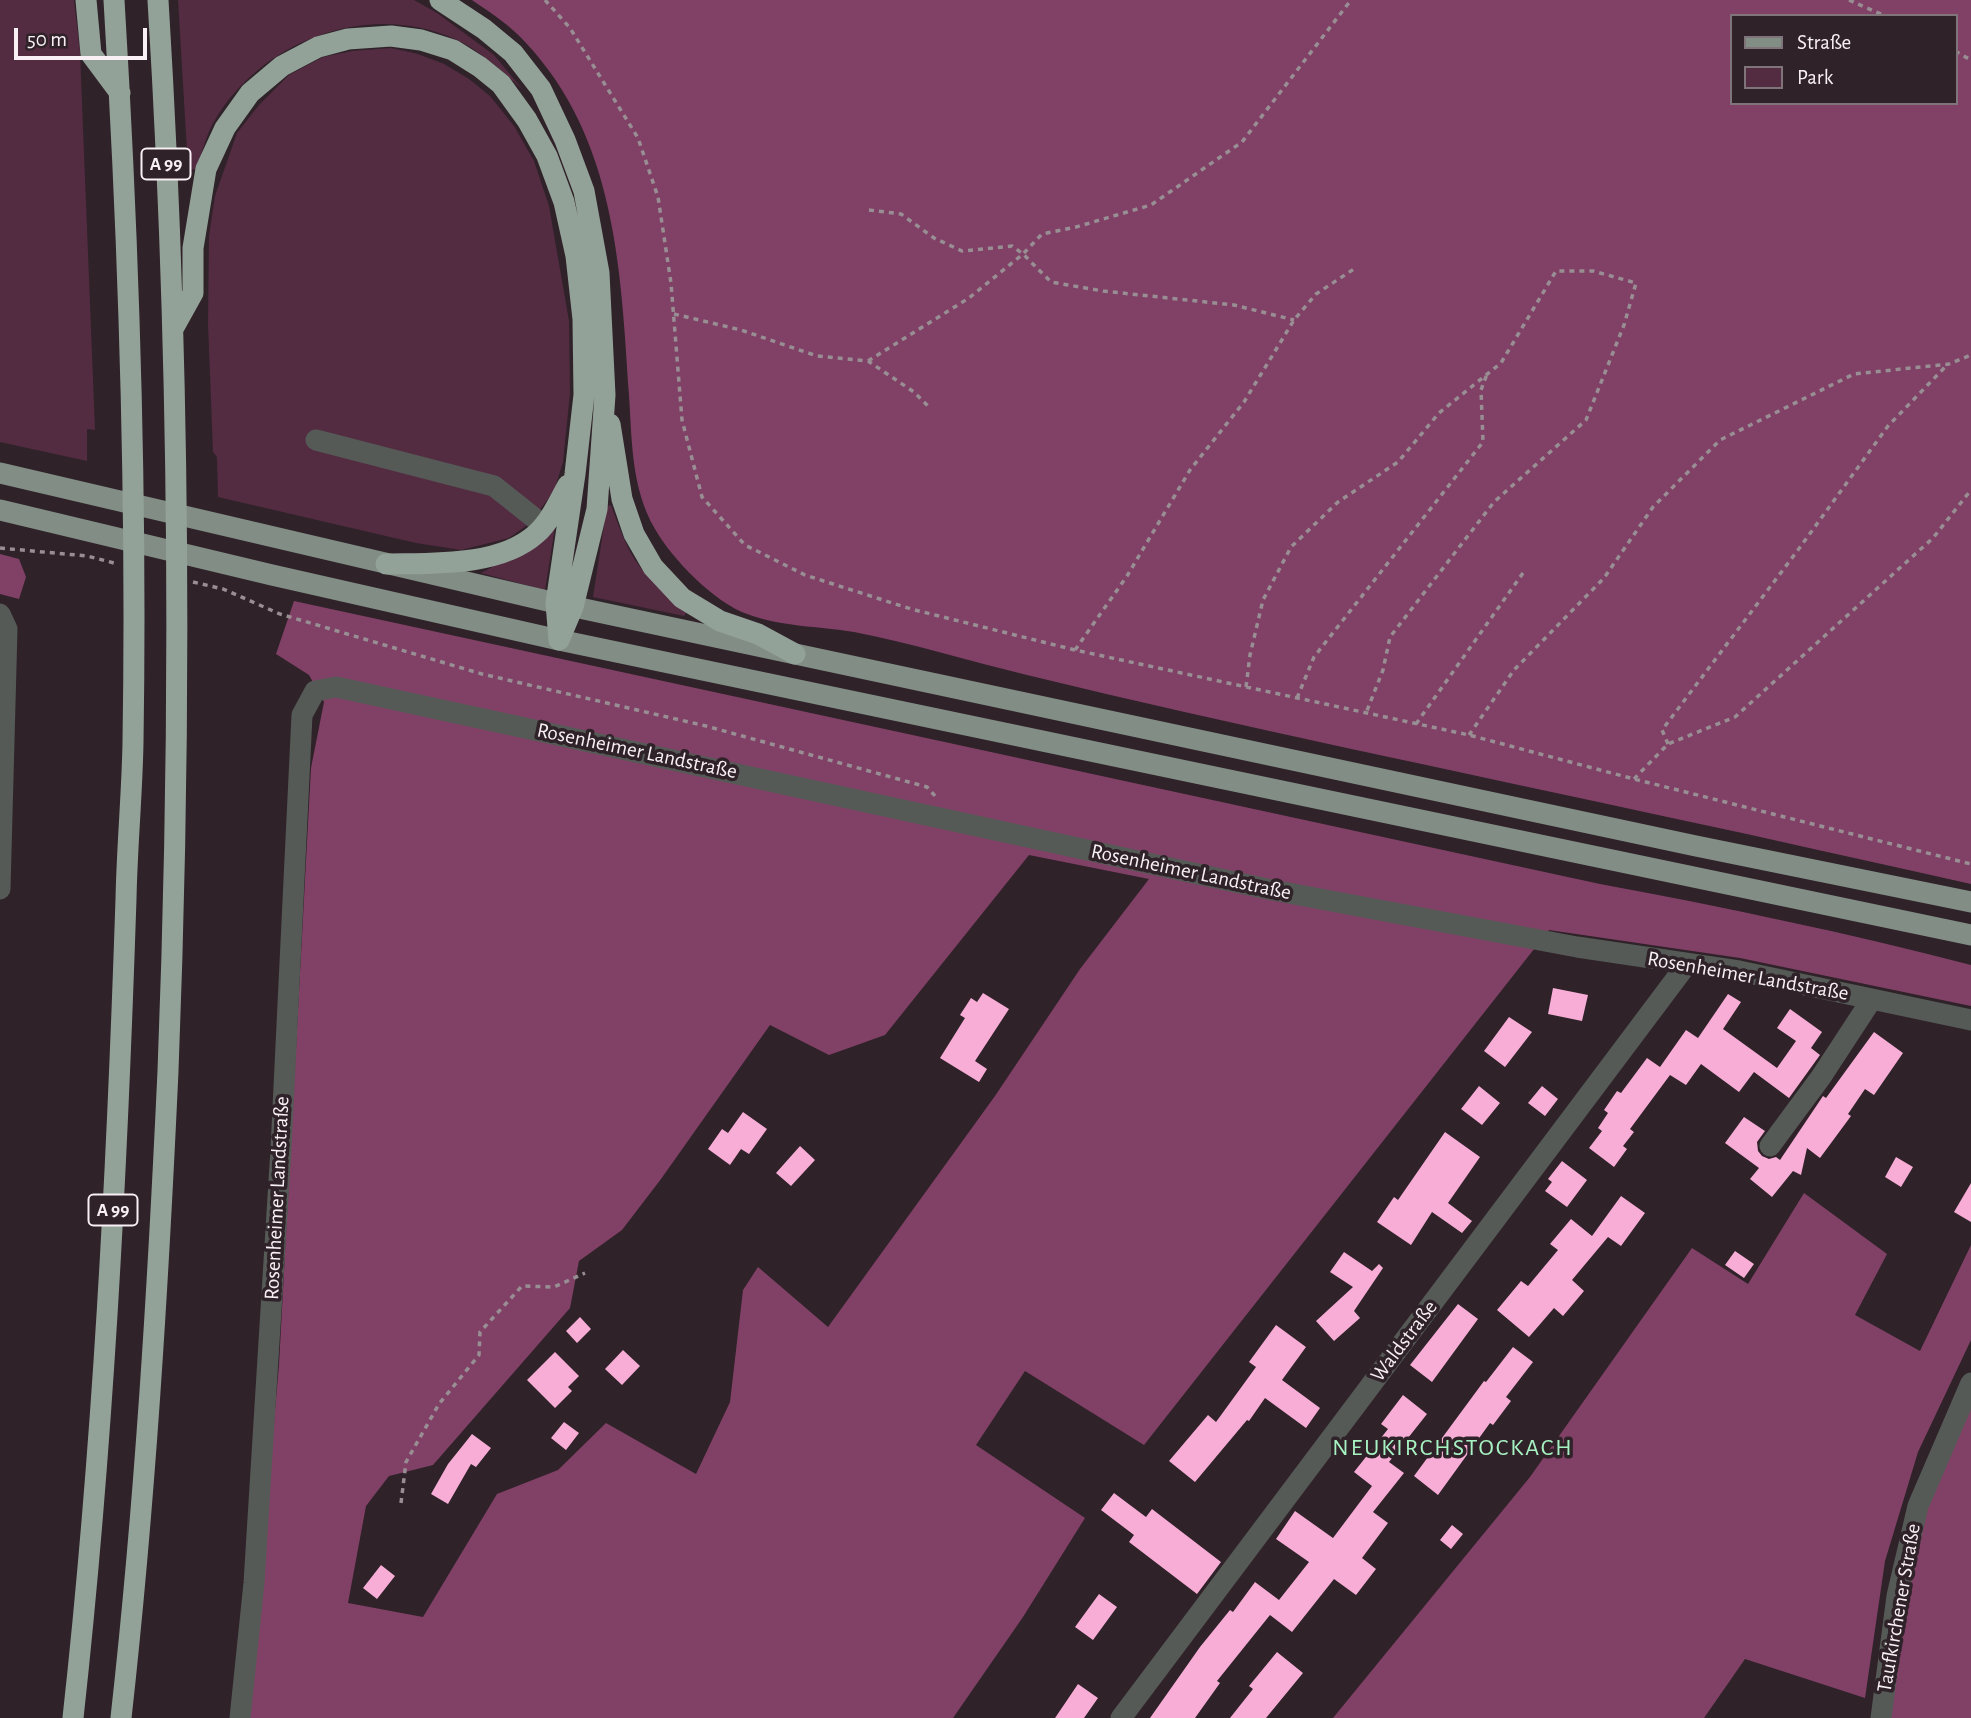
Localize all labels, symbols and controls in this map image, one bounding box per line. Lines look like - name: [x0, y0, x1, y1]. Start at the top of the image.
- scale bar: [18, 14, 150, 58]
- legend: [1730, 14, 1957, 105]
- text: 50 m: [27, 29, 67, 50]
- text: Straße: [1797, 32, 1851, 53]
- text: Park: [1797, 67, 1833, 88]
- road number: A 99: [142, 148, 190, 180]
- street label: Rosenheimer Landstraße: [535, 717, 739, 785]
- street label: Rosenheimer Landstraße: [1089, 838, 1293, 906]
- street label: Rosenheimer Landstraße: [1645, 946, 1851, 1006]
- street label: Rosenheimer Landstraße: [259, 1096, 295, 1300]
- road number: A 99: [88, 1194, 138, 1226]
- street label: Waldstraße: [1365, 1295, 1443, 1387]
- district label: NEUKIRCHSTOCKACH: [1334, 1434, 1572, 1462]
- street label: Taufkirchener Straße: [1872, 1522, 1926, 1694]

